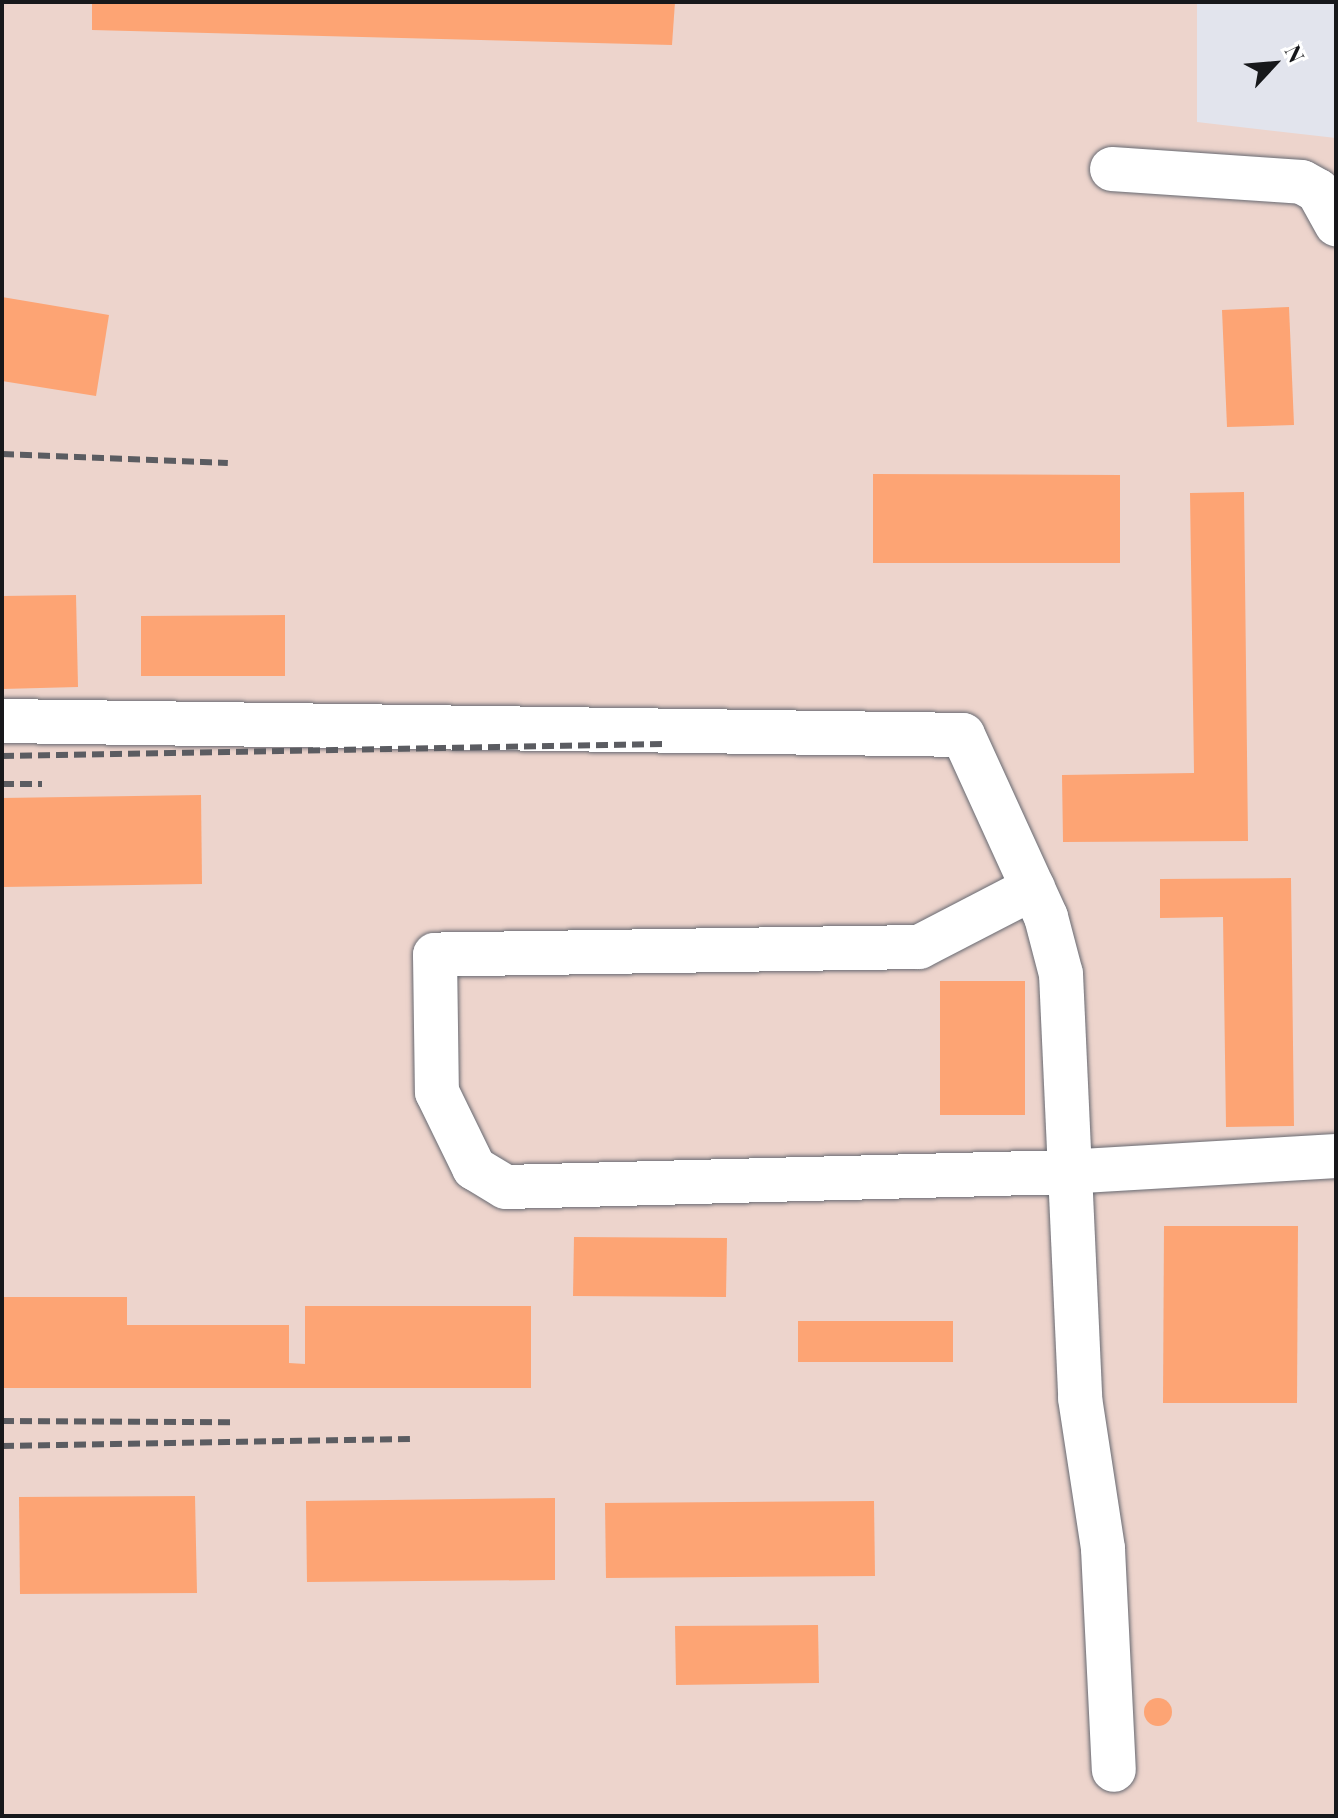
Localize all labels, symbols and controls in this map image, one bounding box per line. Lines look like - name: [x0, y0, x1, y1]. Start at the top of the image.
- north arrow: [1234, 24, 1314, 104]
- text: N: [1279, 40, 1313, 67]

